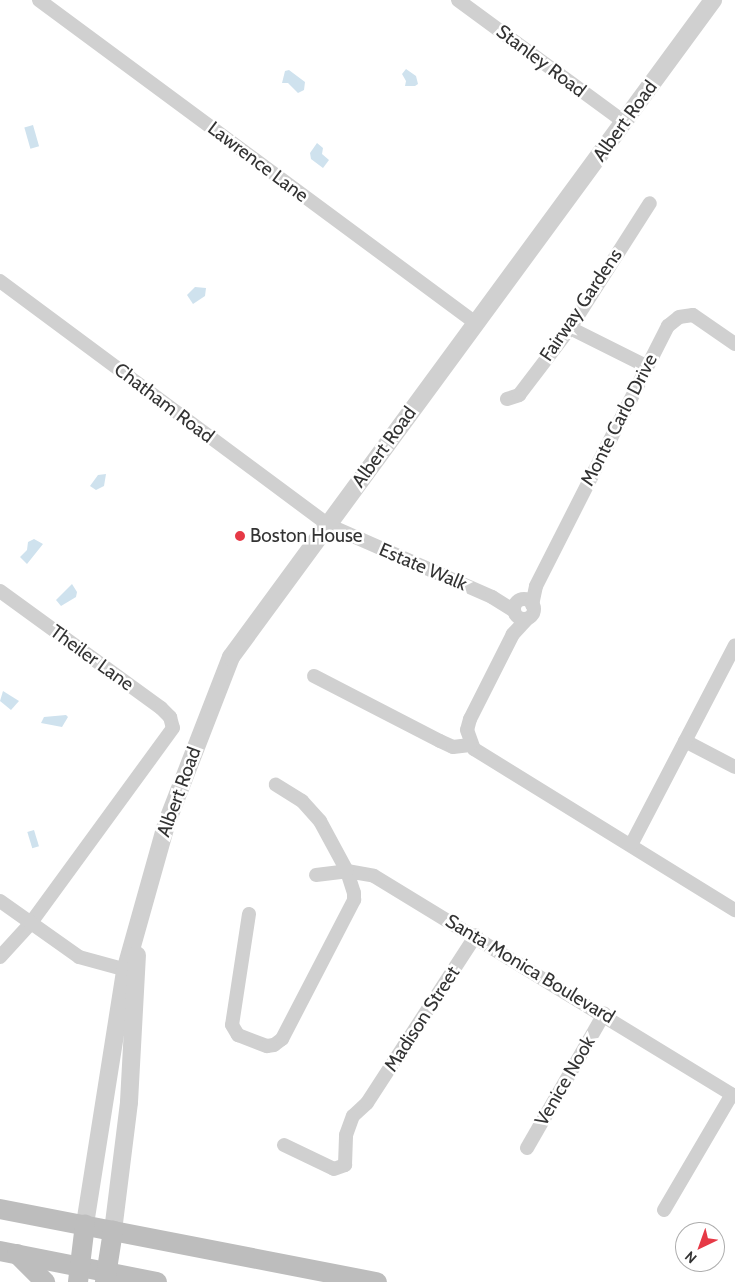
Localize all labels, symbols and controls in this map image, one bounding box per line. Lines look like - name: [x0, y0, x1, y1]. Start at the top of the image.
- street label: Stanley Road: [492, 20, 590, 102]
- street label: Albert Road: [588, 76, 662, 166]
- street label: Lawrence Lane: [203, 117, 313, 207]
- street label: Fairway Gardens: [535, 244, 627, 366]
- street label: Monte Carlo Drive: [576, 350, 662, 490]
- street label: Chatham Road: [110, 358, 218, 448]
- street label: Albert Road: [347, 402, 421, 492]
- place label: Boston House: [250, 525, 362, 547]
- marker: Boston House: [234, 530, 246, 542]
- street label: Estate Walk: [376, 538, 470, 596]
- street label: Theiler Lane: [46, 620, 138, 696]
- street label: Albert Road: [152, 744, 206, 840]
- street label: Santa Monica Boulevard: [441, 909, 619, 1029]
- street label: Madison Street: [379, 962, 465, 1076]
- street label: Venice Nook: [530, 1032, 600, 1130]
- north arrow: [675, 1222, 725, 1272]
- text: N: [681, 1247, 700, 1267]

